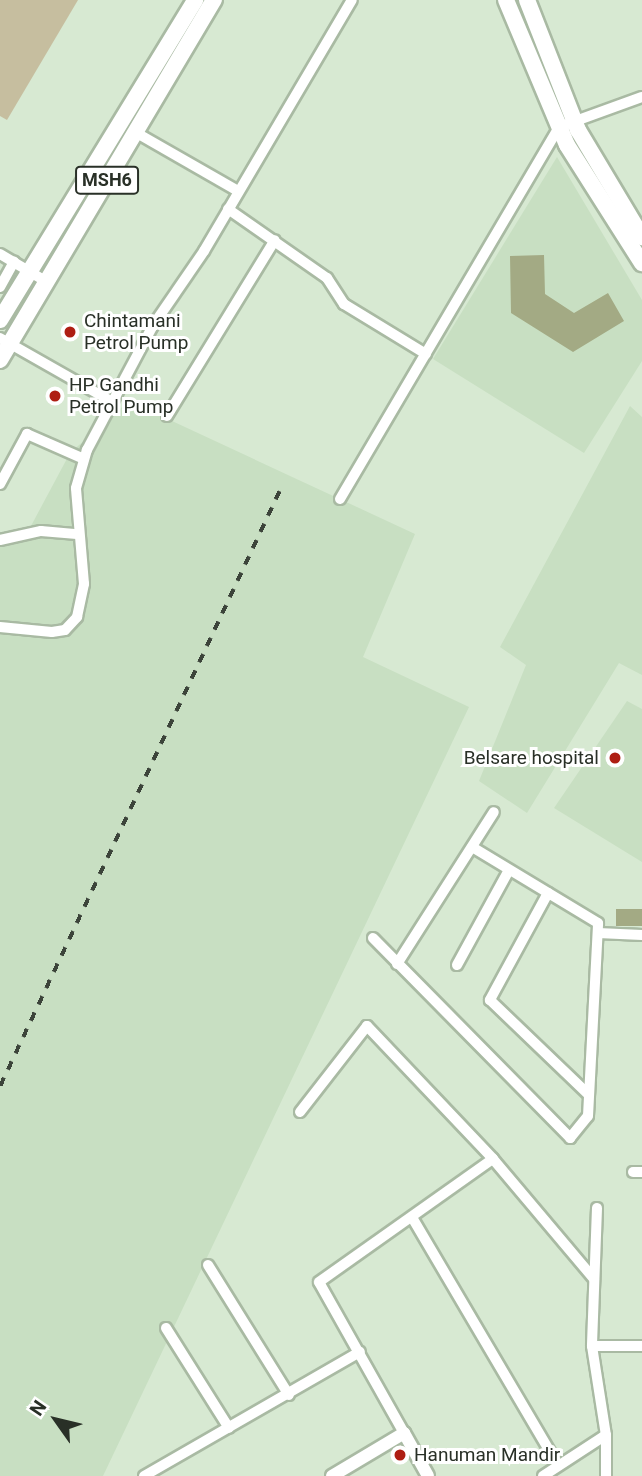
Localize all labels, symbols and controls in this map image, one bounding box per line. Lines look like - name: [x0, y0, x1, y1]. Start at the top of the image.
- road number: MSH6: [74, 166, 140, 195]
- place label: Chintamani Petrol Pump: [84, 310, 188, 354]
- marker: Chintamani Petrol Pump: [62, 324, 78, 340]
- place label: HP Gandhi Petrol Pump: [69, 374, 173, 418]
- marker: HP Gandhi Petrol Pump: [47, 388, 63, 404]
- place label: Belsare hospital: [464, 747, 599, 769]
- marker: Belsare hospital: [605, 748, 625, 768]
- north arrow: [21, 1385, 91, 1455]
- text: N: [25, 1396, 51, 1420]
- place label: Hanuman Mandir: [414, 1444, 560, 1466]
- marker: Hanuman Mandir: [392, 1447, 408, 1463]

